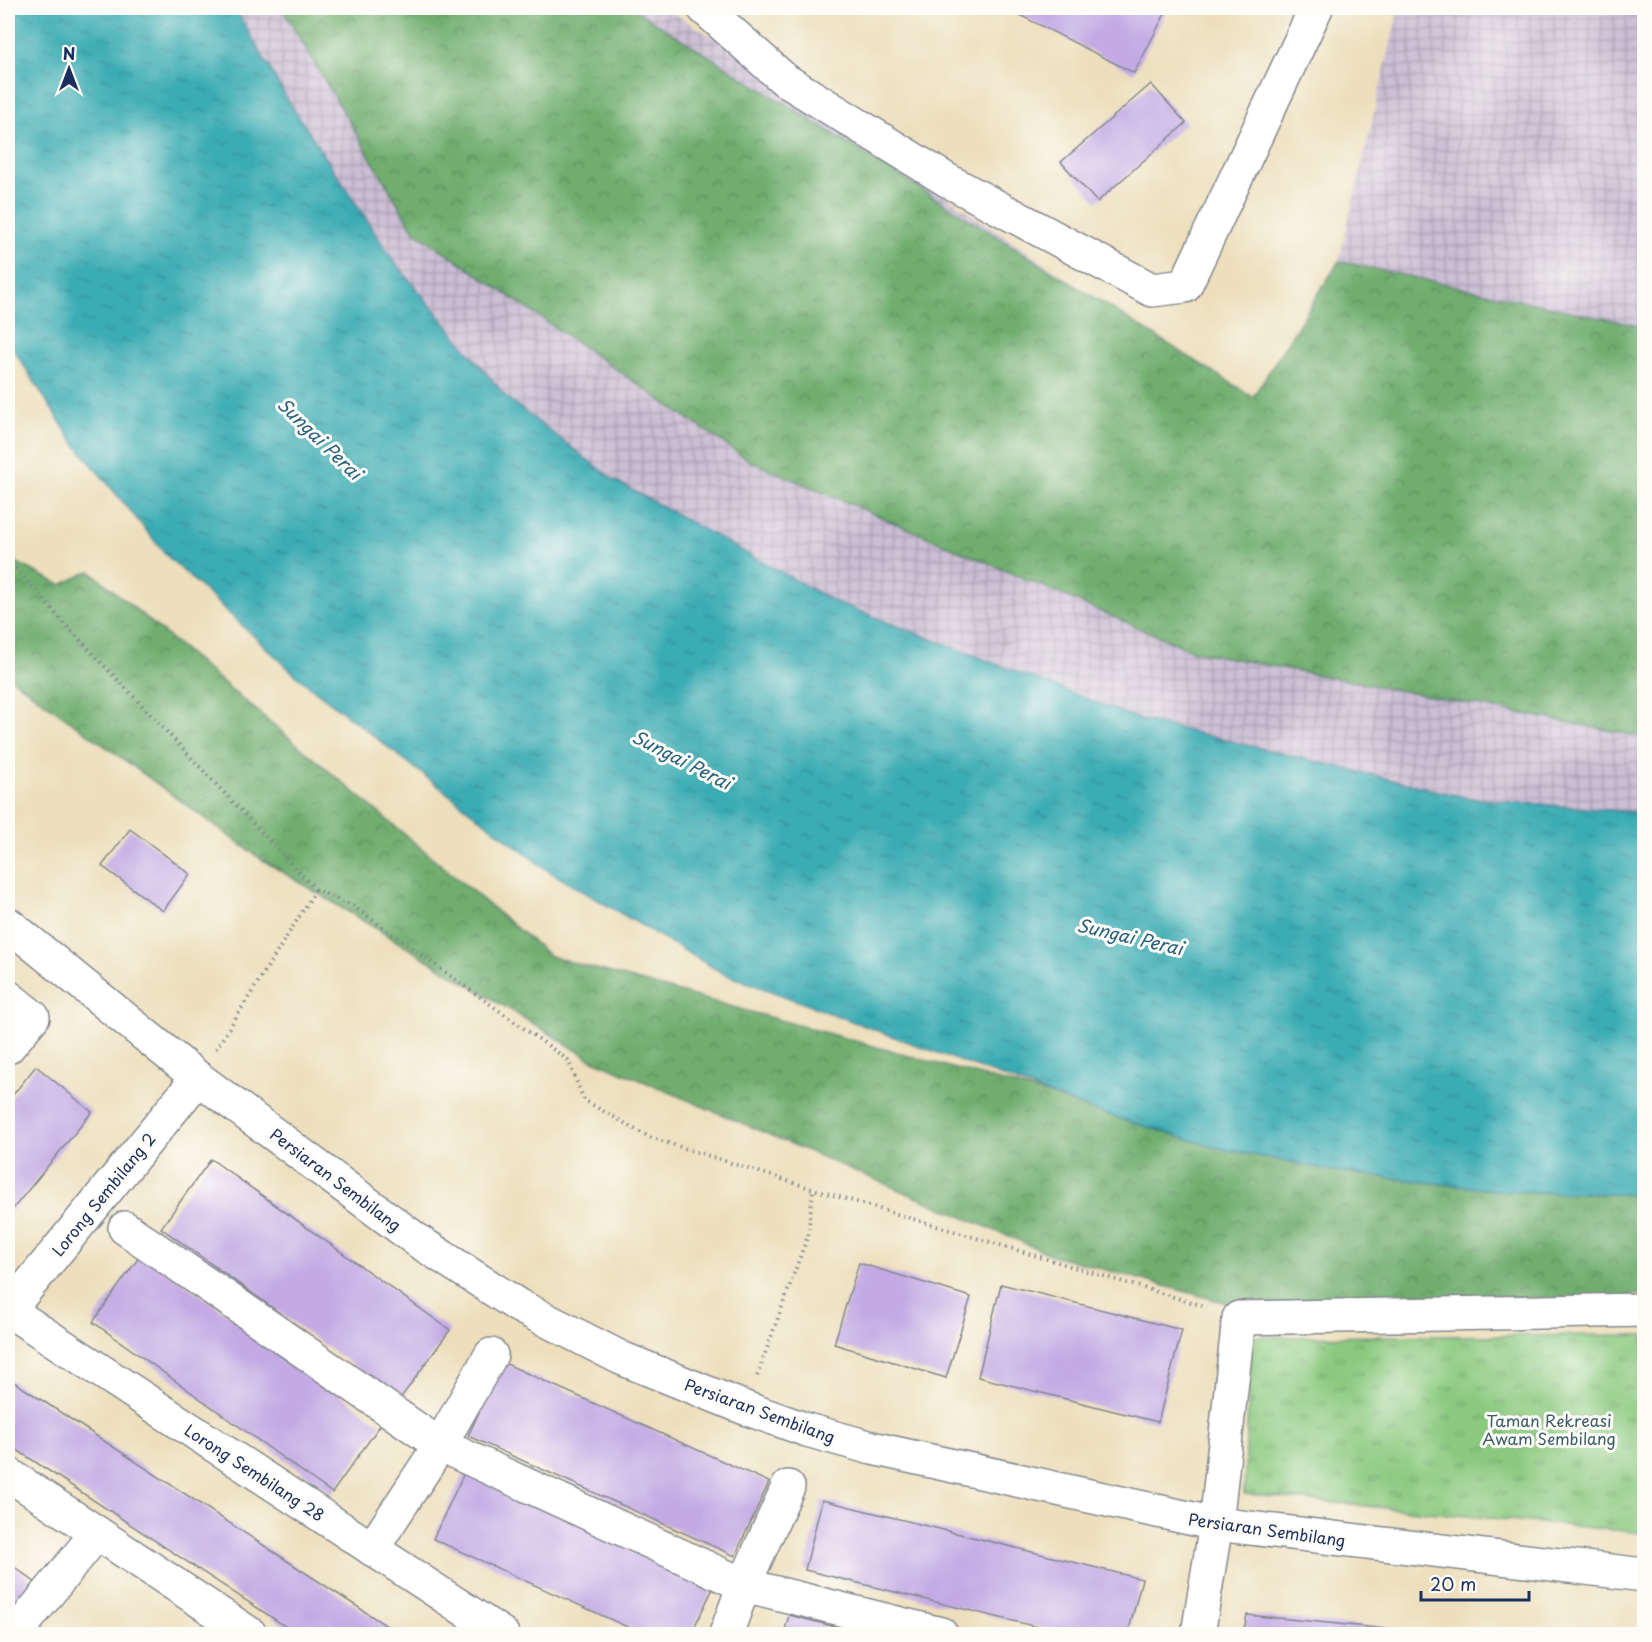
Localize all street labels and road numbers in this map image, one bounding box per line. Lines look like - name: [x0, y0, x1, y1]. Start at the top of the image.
- street label: Persiaran Sembilang: [265, 1122, 407, 1236]
- street label: Lorong Sembilang 2: [46, 1127, 160, 1261]
- street label: Persiaran Sembilang: [681, 1372, 839, 1448]
- street label: Lorong Sembilang 28: [180, 1418, 330, 1526]
- street label: Persiaran Sembilang: [1187, 1506, 1347, 1552]

